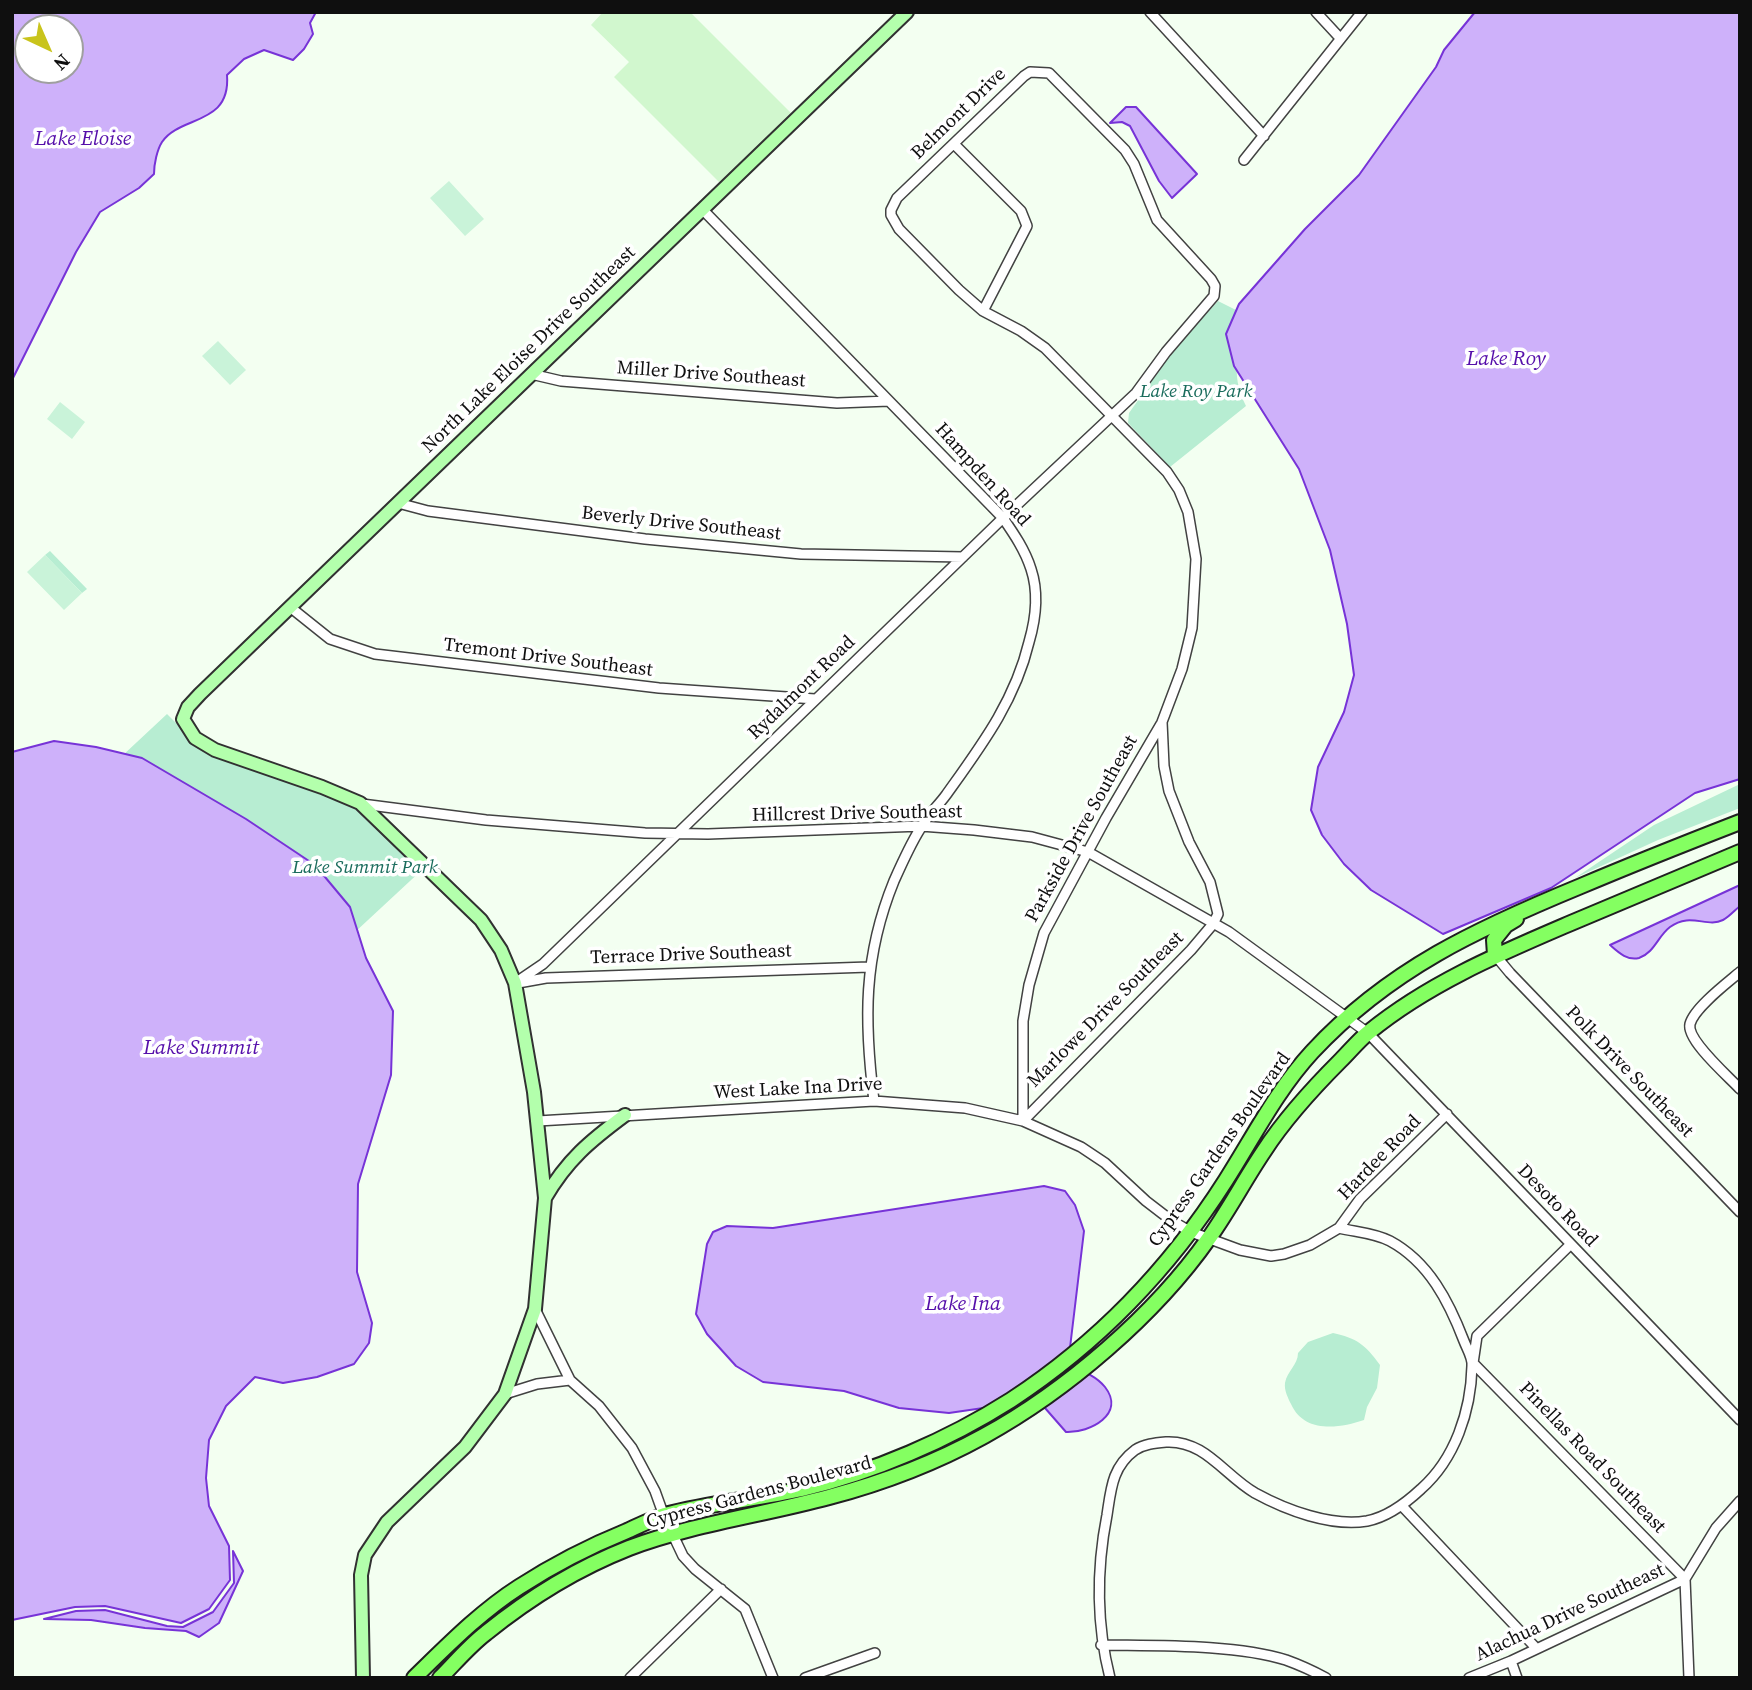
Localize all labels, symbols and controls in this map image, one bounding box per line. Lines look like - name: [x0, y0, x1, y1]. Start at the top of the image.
- north arrow: [14, 14, 84, 84]
- text: N: [48, 49, 76, 77]
- street label: Belmont Drive: [907, 63, 1011, 165]
- water label: Lake Eloise: [35, 127, 131, 153]
- street label: North Lake Eloise Drive Southeast: [418, 242, 640, 458]
- water label: Lake Roy: [1466, 347, 1546, 373]
- street label: Miller Drive Southeast: [616, 357, 806, 393]
- park label: Lake Roy Park: [1140, 381, 1252, 403]
- street label: Hampden Road: [930, 418, 1034, 532]
- street label: Beverly Drive Southeast: [580, 502, 782, 546]
- street label: Rydalmont Road: [744, 631, 860, 745]
- street label: Tremont Drive Southeast: [442, 634, 654, 682]
- street label: Parkside Drive Southeast: [1021, 732, 1143, 926]
- street label: Hillcrest Drive Southeast: [752, 801, 962, 827]
- park label: Lake Summit Park: [292, 857, 438, 879]
- street label: Marlowe Drive Southeast: [1023, 927, 1189, 1093]
- street label: Terrace Drive Southeast: [590, 940, 792, 970]
- street label: Polk Drive Southeast: [1560, 1001, 1698, 1143]
- water label: Lake Summit: [143, 1036, 259, 1062]
- street label: Cypress Gardens Boulevard: [1144, 1048, 1296, 1252]
- street label: West Lake Ina Drive: [713, 1073, 883, 1105]
- street label: Hardee Road: [1334, 1111, 1426, 1205]
- street label: Desoto Road: [1512, 1160, 1602, 1252]
- water label: Lake Ina: [925, 1292, 1001, 1318]
- street label: Pinellas Road Southeast: [1514, 1378, 1670, 1538]
- street label: Cypress Gardens Boulevard: [644, 1452, 874, 1534]
- street label: Alachua Drive Southeast: [1472, 1559, 1668, 1667]

